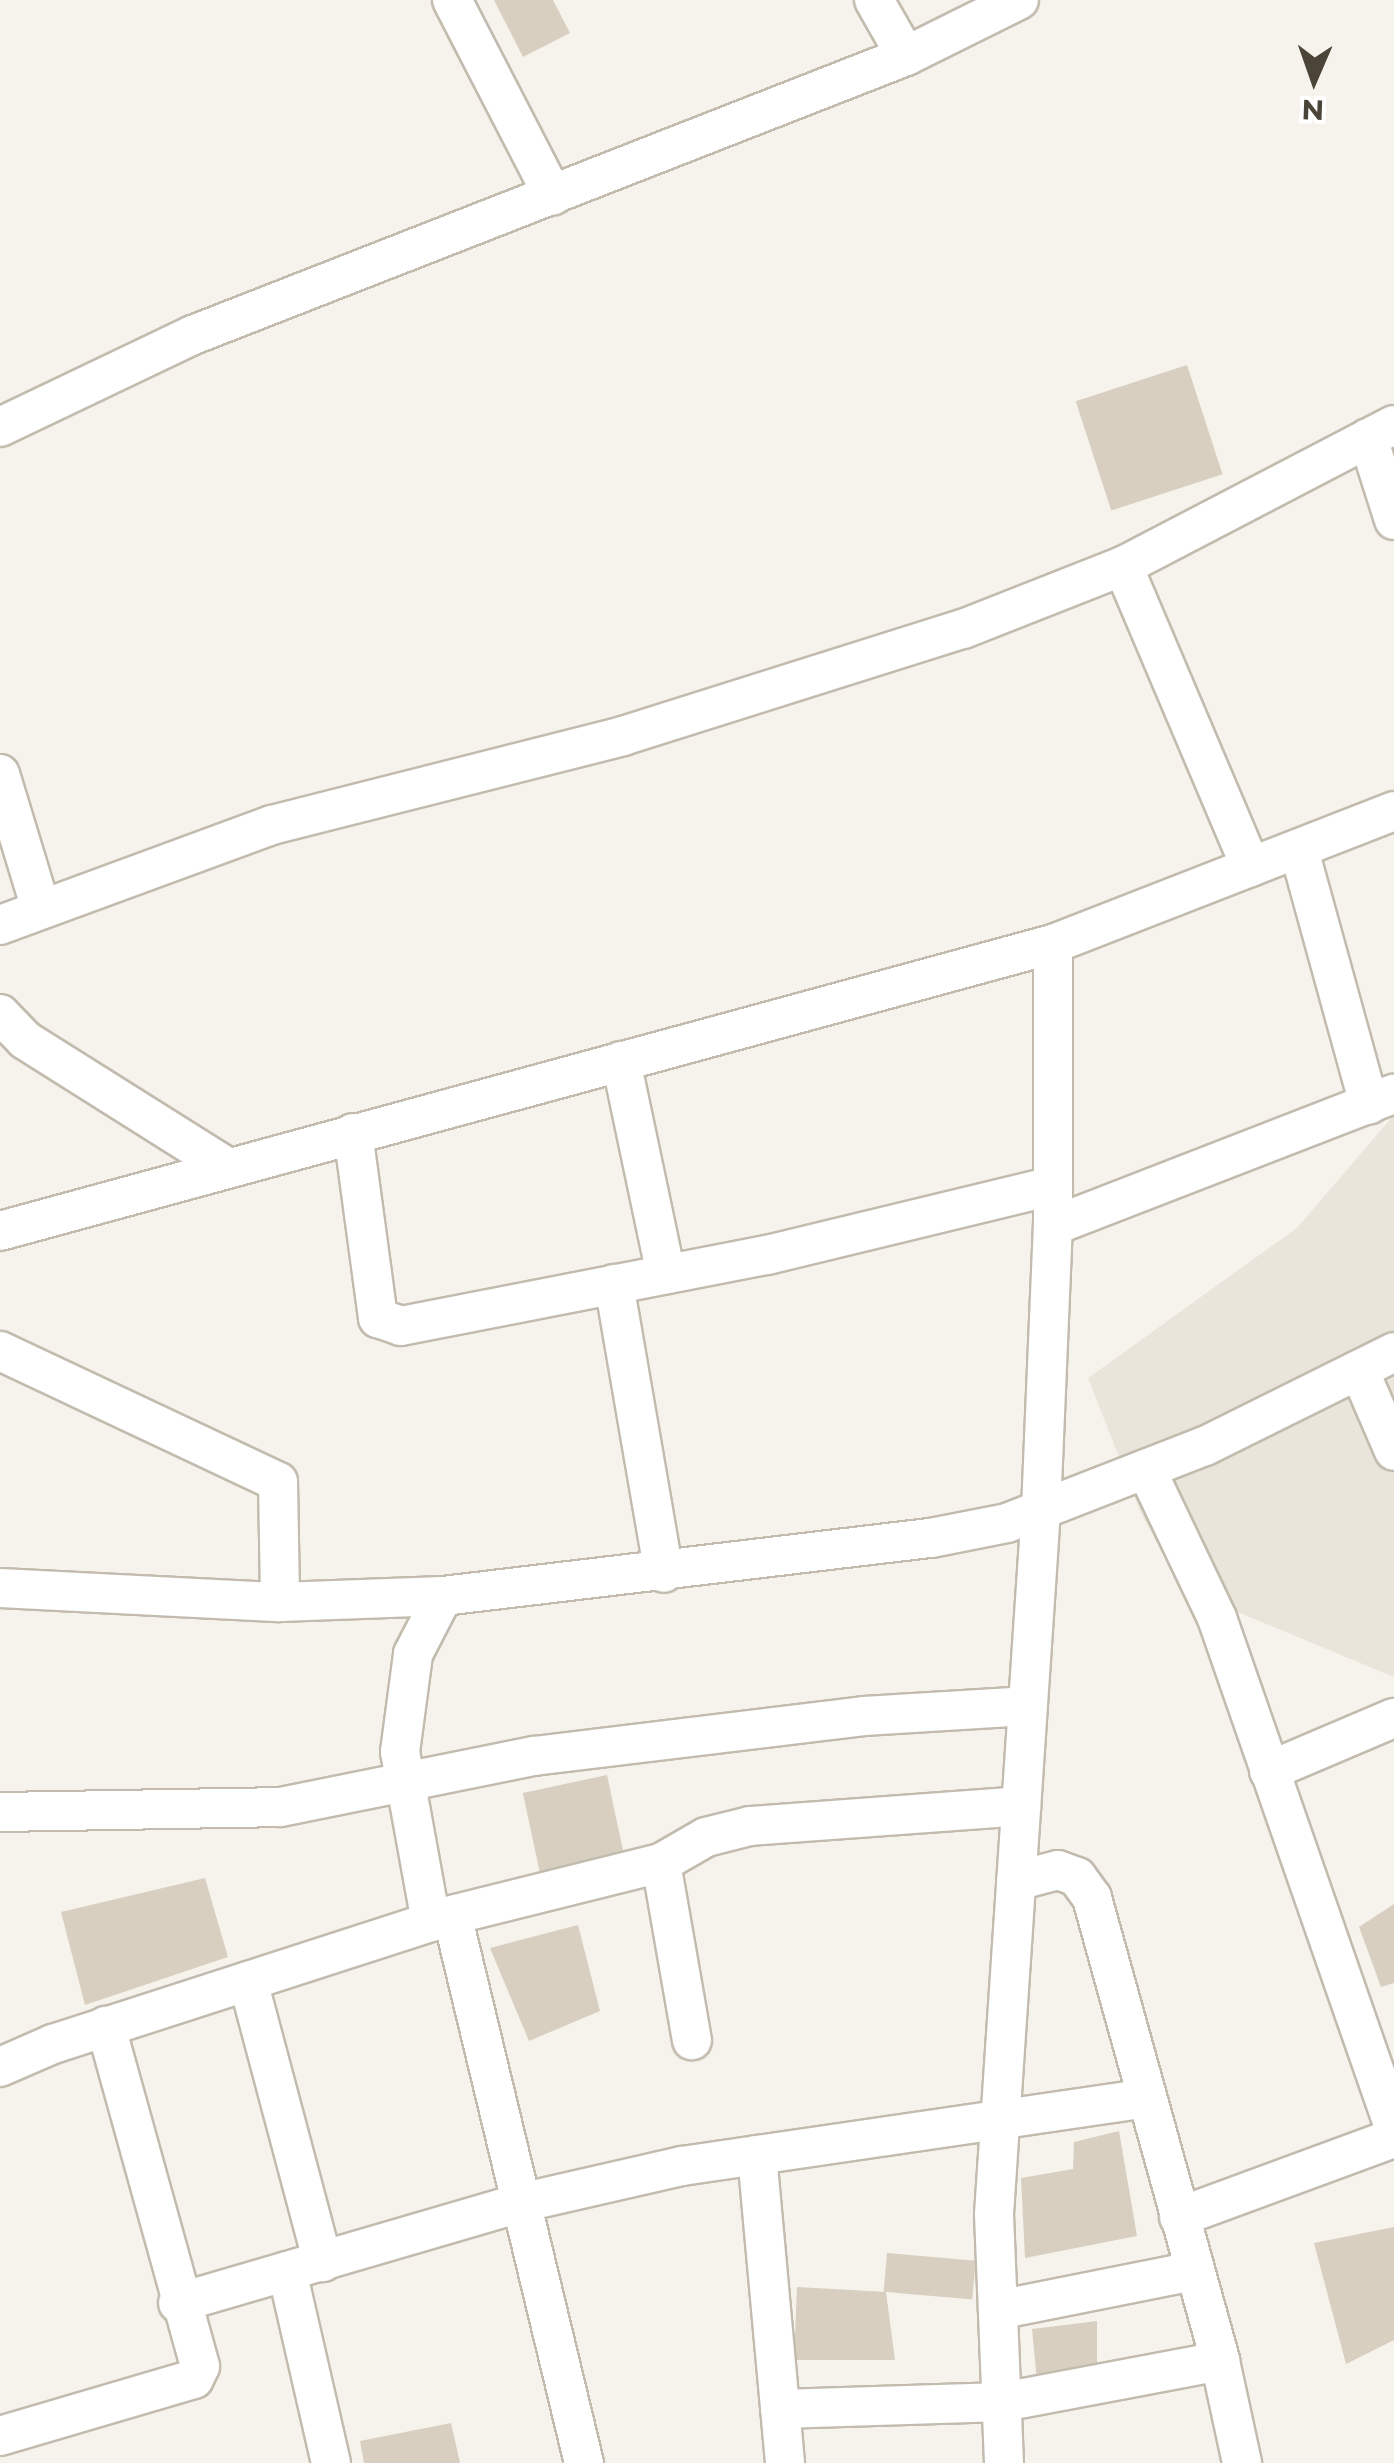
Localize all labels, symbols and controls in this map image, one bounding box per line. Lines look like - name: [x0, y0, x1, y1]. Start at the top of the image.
- north arrow: [1264, 30, 1364, 130]
- text: N: [1301, 93, 1325, 127]

